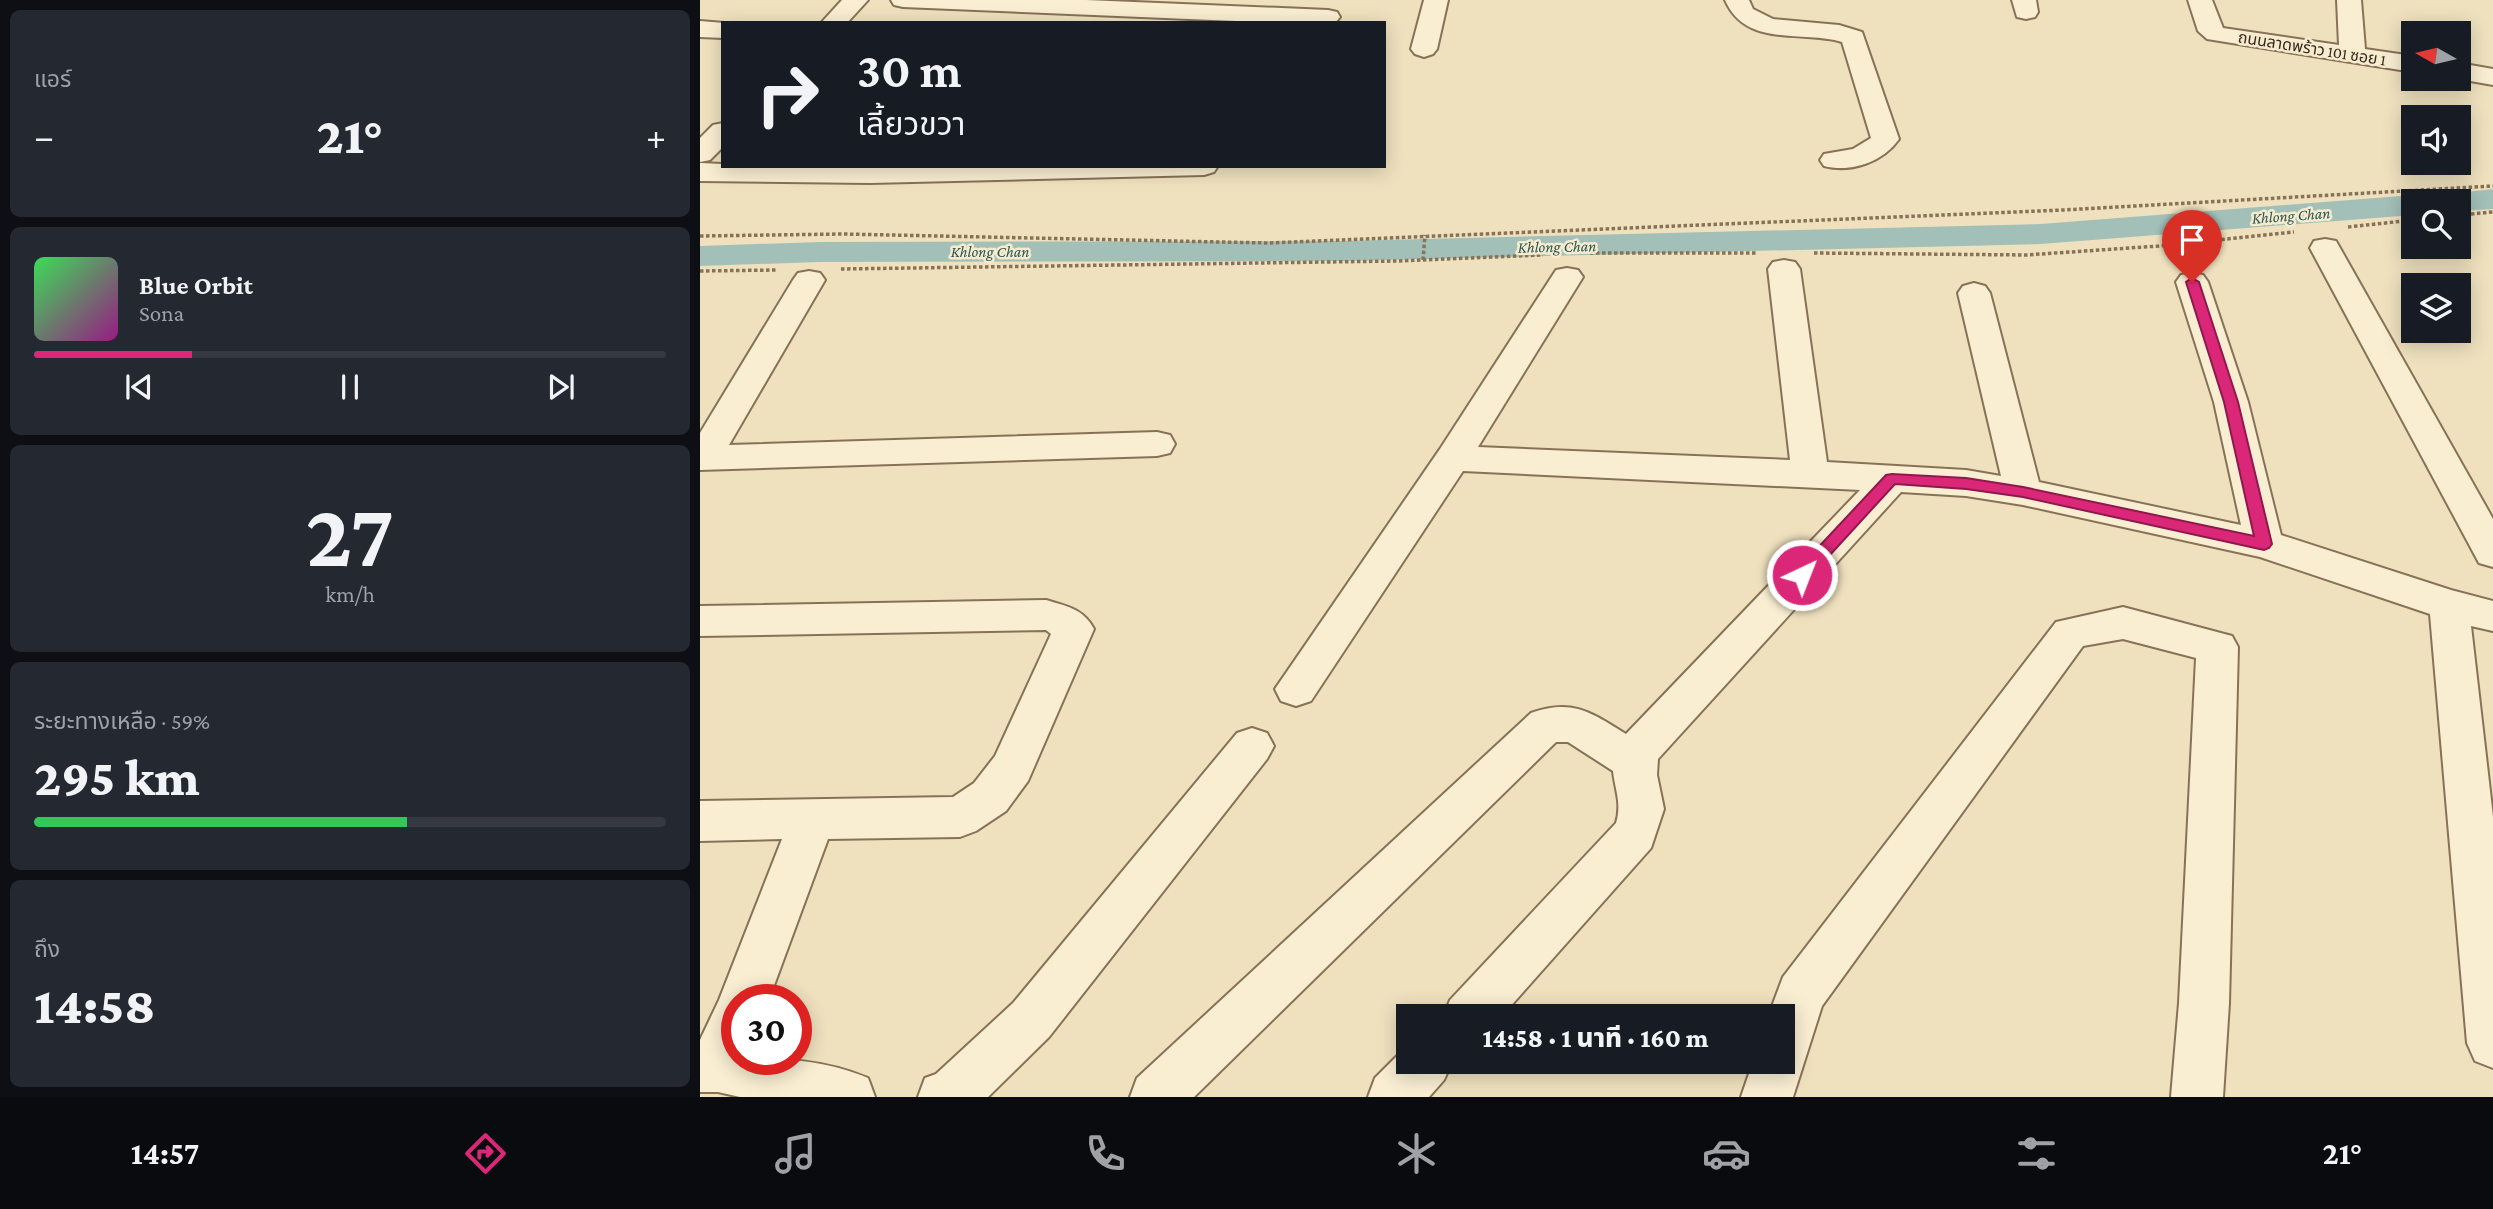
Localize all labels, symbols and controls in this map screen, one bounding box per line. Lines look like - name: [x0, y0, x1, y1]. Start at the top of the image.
- north arrow: [2401, 21, 2471, 91]
- map controls: [2401, 21, 2471, 343]
- street label: ถนนลาดพร้าว 101 ซอย 1: [2237, 28, 2387, 69]
- text: 30 m: [857, 43, 962, 98]
- icon: right: [742, 49, 833, 140]
- text: แอร์: [34, 66, 71, 92]
- button: sound: [2401, 105, 2471, 175]
- text: 21°: [317, 106, 383, 164]
- text: เลี้ยวขวา: [857, 106, 965, 142]
- text: −: [34, 115, 54, 157]
- text: +: [646, 115, 666, 157]
- button: search: [2401, 189, 2471, 259]
- water label: Khlong Chan: [2251, 204, 2331, 228]
- pin: [2162, 210, 2222, 282]
- icon: arrive: [2173, 221, 2211, 259]
- water label: Khlong Chan: [1518, 237, 1596, 257]
- water label: Khlong Chan: [951, 243, 1029, 261]
- text: Blue Orbit: [139, 271, 253, 300]
- button: layers: [2401, 273, 2471, 343]
- text: Sona: [139, 300, 184, 326]
- icon: previous: [120, 368, 158, 406]
- icon: pause: [331, 368, 369, 406]
- icon: next: [542, 368, 580, 406]
- text: 27: [306, 484, 394, 586]
- position arrow: [1765, 538, 1839, 612]
- text: km/h: [325, 581, 375, 607]
- text: ระยะทางเหลือ · 59%: [34, 708, 210, 734]
- text: 295 km: [34, 748, 200, 806]
- text: ถึง: [34, 936, 60, 962]
- text: 14:58: [34, 976, 155, 1034]
- speed limit sign: 30: [721, 984, 812, 1075]
- text: 14:58 · 1 นาที · 160 m: [1482, 1024, 1709, 1053]
- icon: directions: [461, 1129, 510, 1178]
- icon: music: [771, 1129, 820, 1178]
- icon: phone: [1081, 1129, 1130, 1178]
- icon: climate: [1392, 1129, 1441, 1178]
- icon: car: [1702, 1129, 1751, 1178]
- icon: filters: [2012, 1129, 2061, 1178]
- text: 14:57: [131, 1135, 199, 1171]
- text: 21°: [2322, 1135, 2362, 1171]

